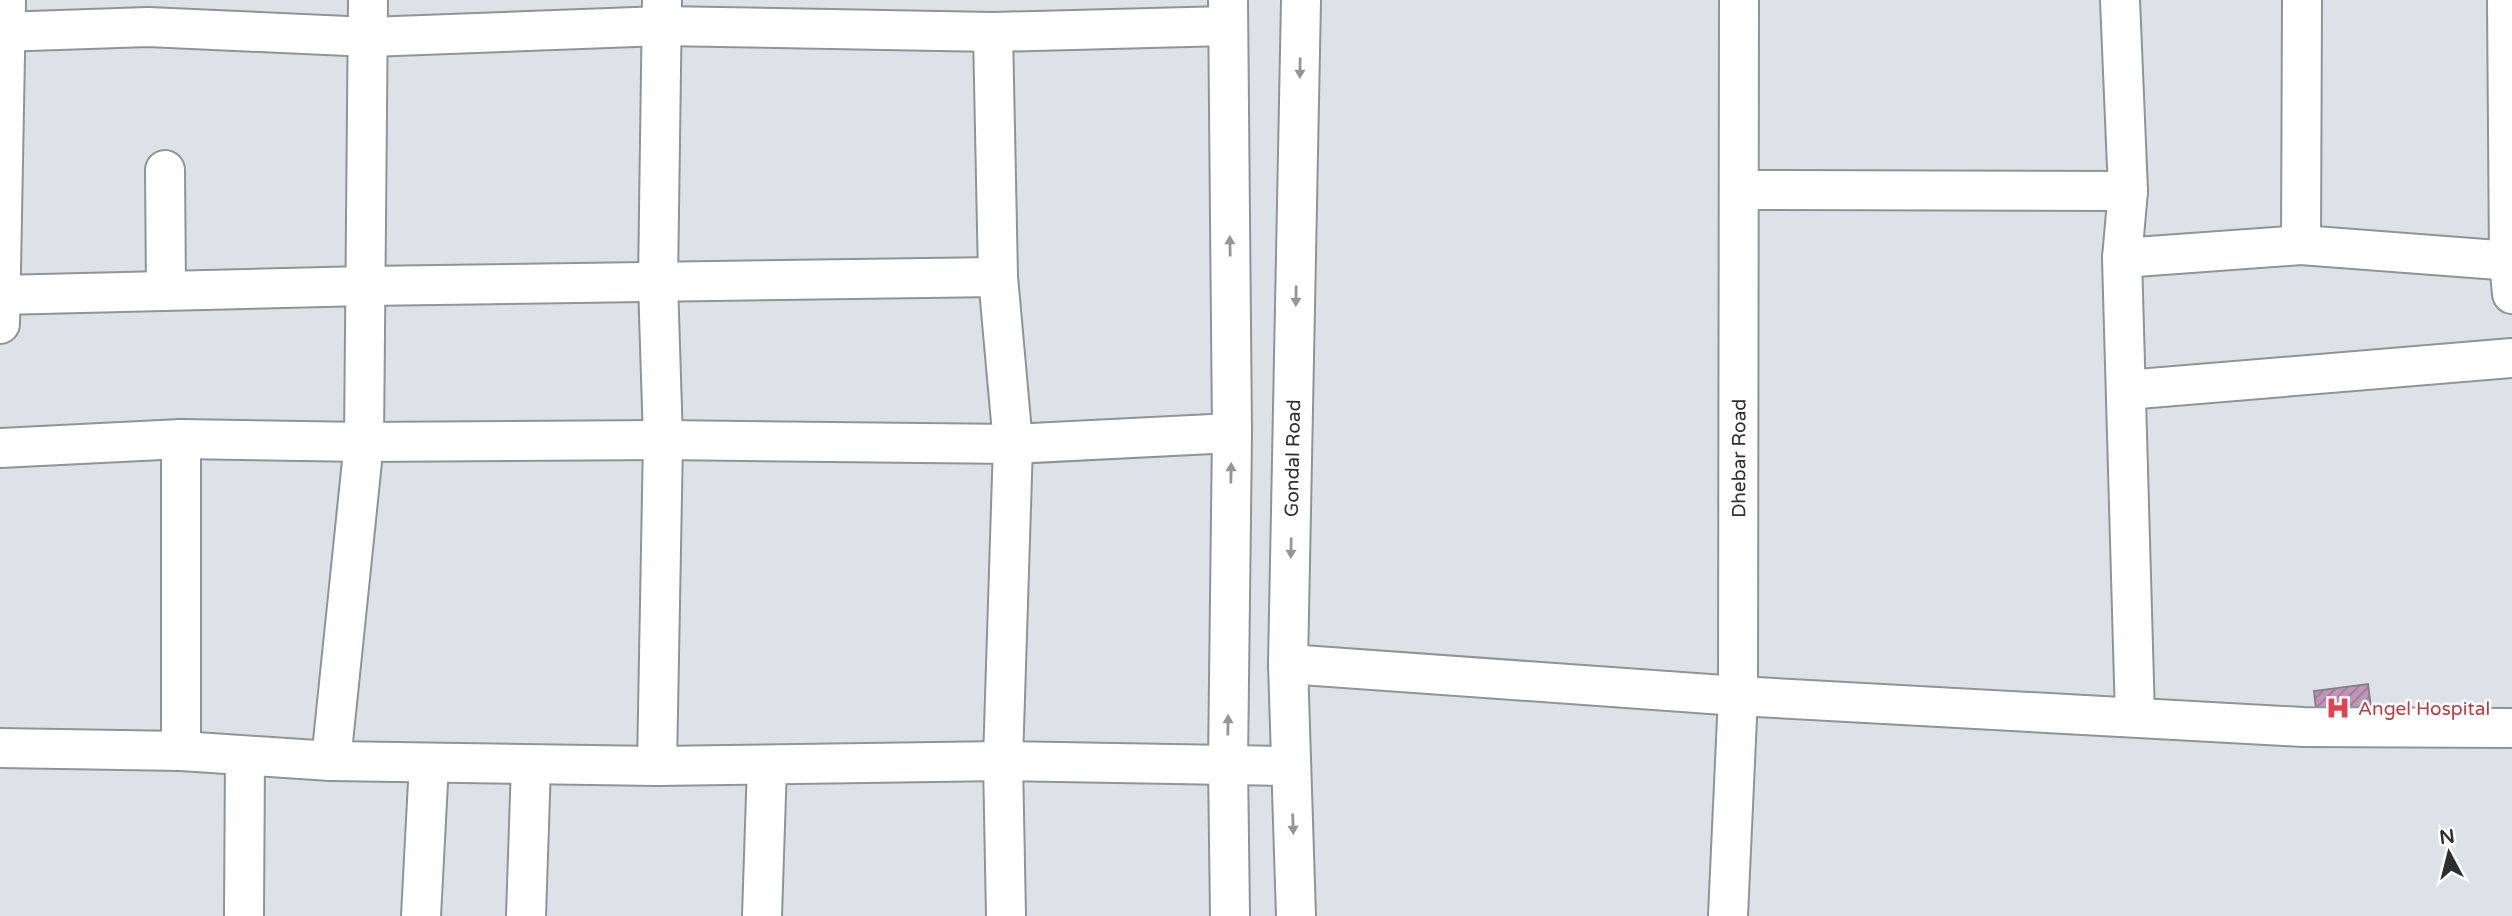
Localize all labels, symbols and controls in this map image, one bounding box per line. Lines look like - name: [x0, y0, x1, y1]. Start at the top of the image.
- one-way arrow: [1294, 57, 1306, 79]
- one-way arrow: [1224, 235, 1235, 257]
- one-way arrow: [1290, 285, 1302, 307]
- street label: Gondal Road: [1281, 399, 1305, 517]
- street label: Dhebar Road: [1728, 399, 1750, 518]
- one-way arrow: [1225, 462, 1237, 484]
- one-way arrow: [1285, 537, 1297, 559]
- hospital icon: Angel Hospital: [2324, 694, 2352, 722]
- place label: Angel Hospital: [2358, 698, 2490, 720]
- one-way arrow: [1222, 714, 1234, 736]
- one-way arrow: [1287, 813, 1299, 835]
- north arrow: [2414, 818, 2484, 888]
- text: N: [2438, 825, 2456, 849]

